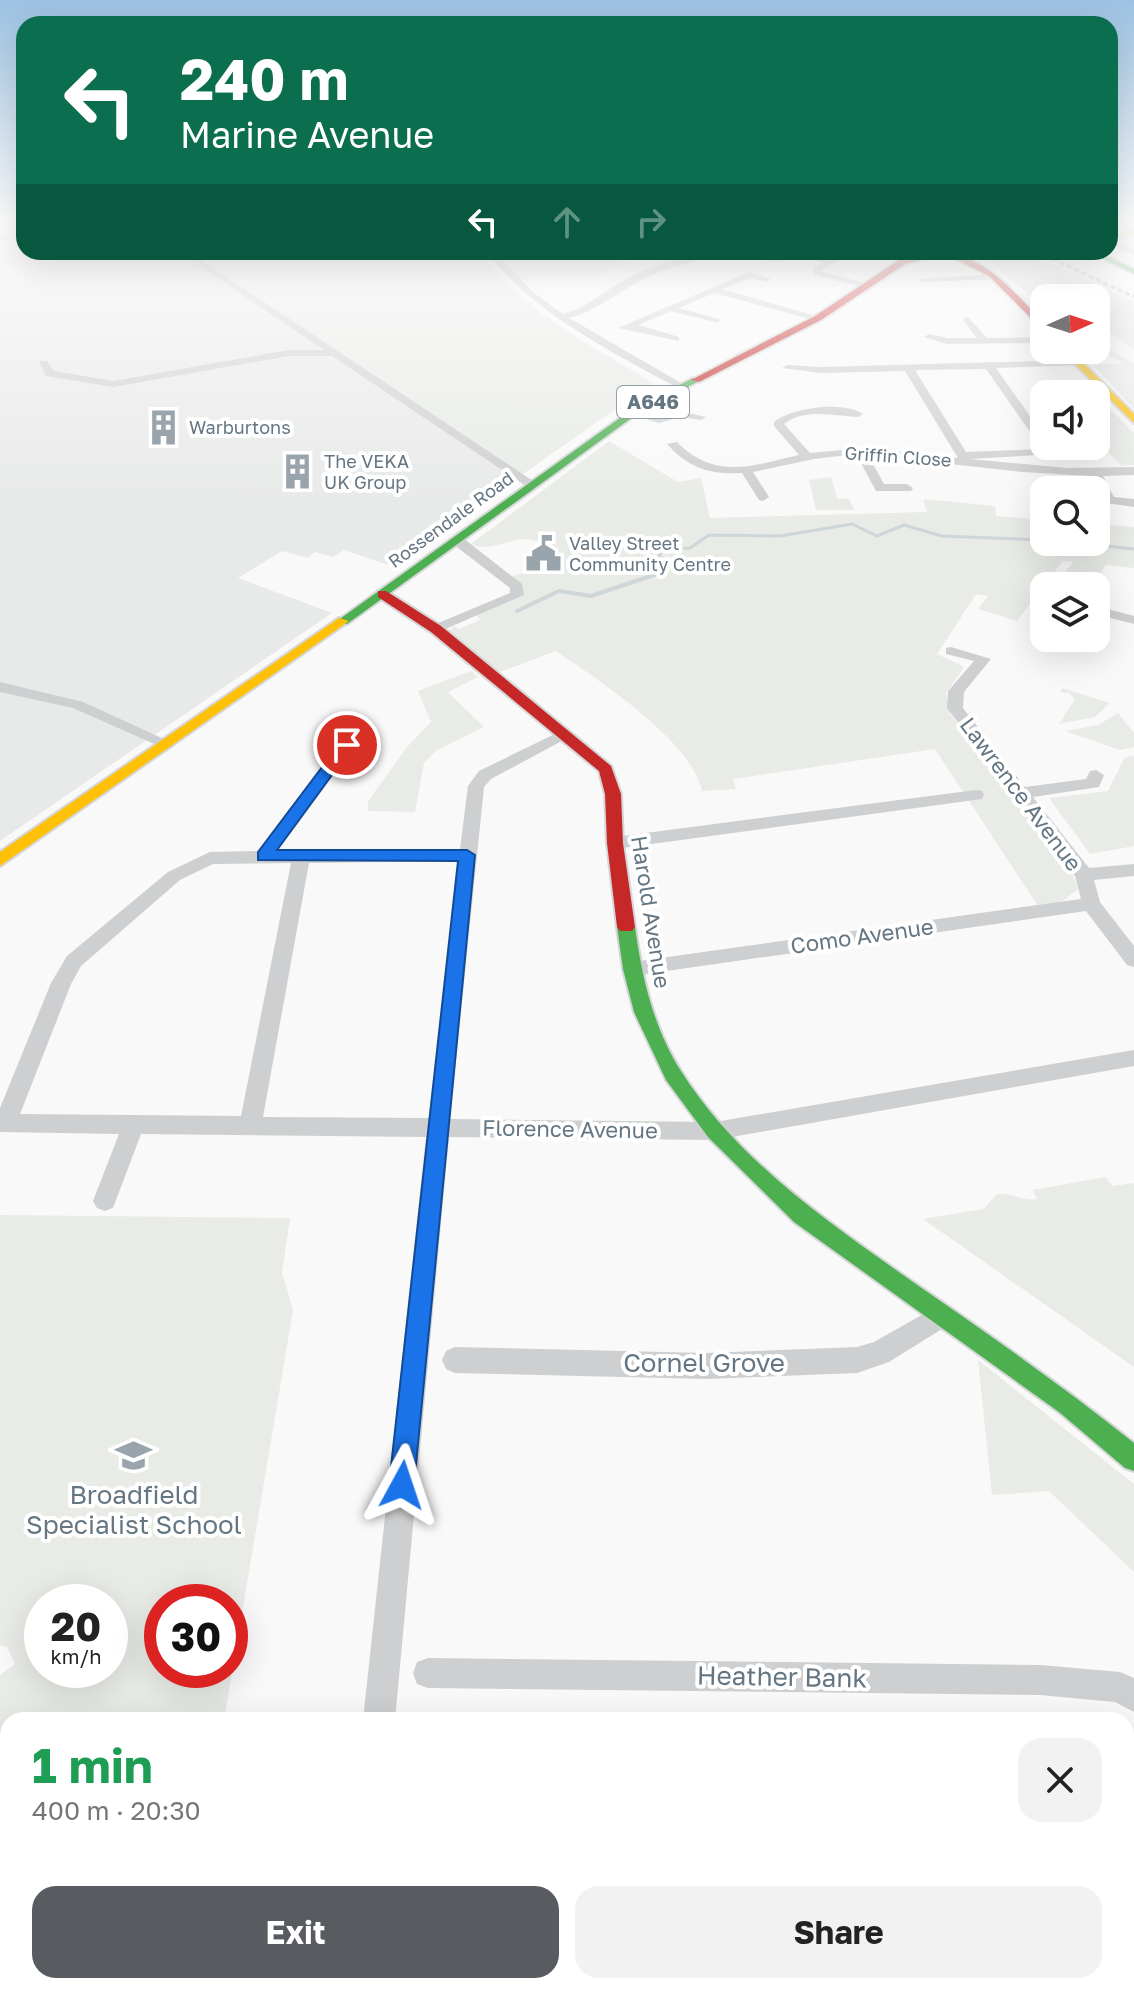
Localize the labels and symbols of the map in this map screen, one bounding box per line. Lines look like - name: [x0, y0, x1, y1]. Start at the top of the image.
- north arrow: [1030, 284, 1110, 364]
- road number: A646: [617, 386, 689, 418]
- building icon: Warburtons: [144, 409, 182, 447]
- place label: Warburtons: [189, 416, 291, 438]
- street label: Griffin Close: [844, 441, 952, 471]
- place label: The VEKA UK Group: [324, 450, 409, 493]
- building icon: The VEKA UK Group: [279, 453, 317, 491]
- street label: Rossendale Road: [384, 466, 517, 572]
- place label: Valley Street Community Centre: [569, 532, 731, 575]
- public building icon: Valley Street Community Centre: [524, 535, 562, 573]
- pin: [313, 711, 381, 779]
- street label: Lawrence Avenue: [955, 712, 1088, 876]
- street label: Harold Avenue: [626, 834, 677, 990]
- street label: Como Avenue: [789, 912, 935, 959]
- street label: Florence Avenue: [482, 1113, 658, 1144]
- street label: Cornel Grove: [623, 1347, 785, 1378]
- school or university icon: Broadfield Specialist School: [115, 1437, 153, 1475]
- position arrow: [360, 1443, 444, 1527]
- place label: Broadfield Specialist School: [26, 1479, 242, 1540]
- speed limit sign: 30: [144, 1584, 248, 1688]
- street label: Heather Bank: [697, 1660, 868, 1693]

